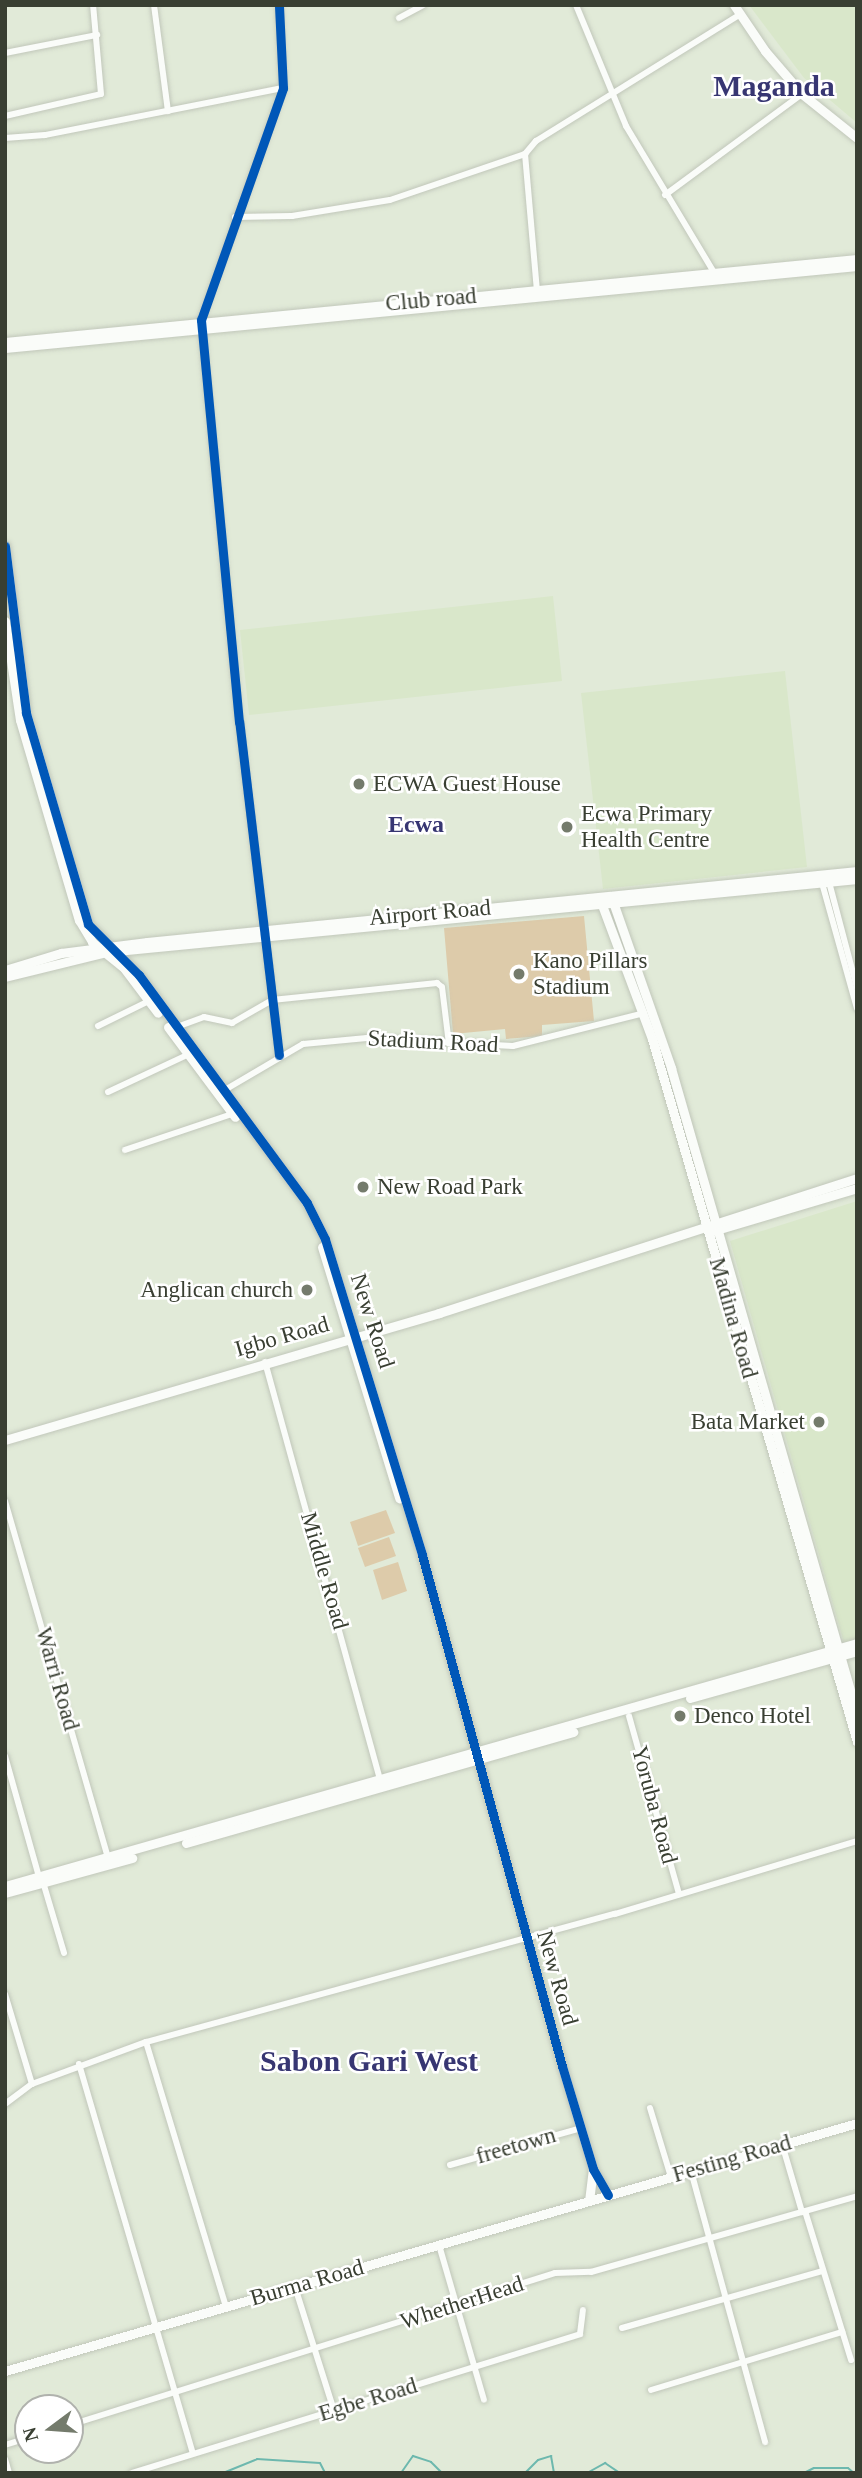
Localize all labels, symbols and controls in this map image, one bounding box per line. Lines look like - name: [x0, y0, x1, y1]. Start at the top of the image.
- district label: Maganda: [713, 68, 835, 104]
- street label: Club road: [384, 282, 478, 318]
- place label: ECWA Guest House: [373, 770, 562, 798]
- marker: ECWA Guest House: [351, 776, 367, 792]
- place label: Ecwa Primary Health Centre: [581, 800, 712, 854]
- district label: Ecwa: [388, 811, 444, 839]
- marker: Ecwa Primary Health Centre: [559, 819, 575, 835]
- street label: Airport Road: [368, 894, 492, 932]
- place label: Kano Pillars Stadium: [533, 947, 647, 1001]
- marker: Kano Pillars Stadium: [511, 966, 527, 982]
- street label: Stadium Road: [367, 1025, 499, 1059]
- place label: New Road Park: [377, 1173, 523, 1201]
- marker: New Road Park: [355, 1179, 371, 1195]
- street label: Madina Road: [703, 1254, 763, 1382]
- street label: New Road: [344, 1270, 400, 1372]
- place label: Anglican church: [140, 1276, 293, 1304]
- marker: Anglican church: [299, 1282, 315, 1298]
- street label: Igbo Road: [232, 1310, 332, 1364]
- place label: Bata Market: [691, 1408, 805, 1436]
- marker: Bata Market: [811, 1414, 827, 1430]
- street label: Middle Road: [294, 1509, 354, 1633]
- street label: Warri Road: [29, 1624, 85, 1734]
- place label: Denco Hotel: [694, 1702, 811, 1730]
- marker: Denco Hotel: [672, 1708, 688, 1724]
- street label: Yoruba Road: [625, 1743, 683, 1867]
- street label: New Road: [530, 1927, 584, 2029]
- district label: Sabon Gari West: [260, 2043, 478, 2079]
- street label: freetown: [473, 2121, 559, 2171]
- street label: Festing Road: [670, 2129, 794, 2189]
- street label: Burma Road: [247, 2254, 367, 2312]
- street label: WhetherHead: [397, 2270, 527, 2336]
- street label: Egbe Road: [315, 2372, 421, 2428]
- north arrow: [14, 2394, 84, 2464]
- text: N: [18, 2425, 42, 2444]

